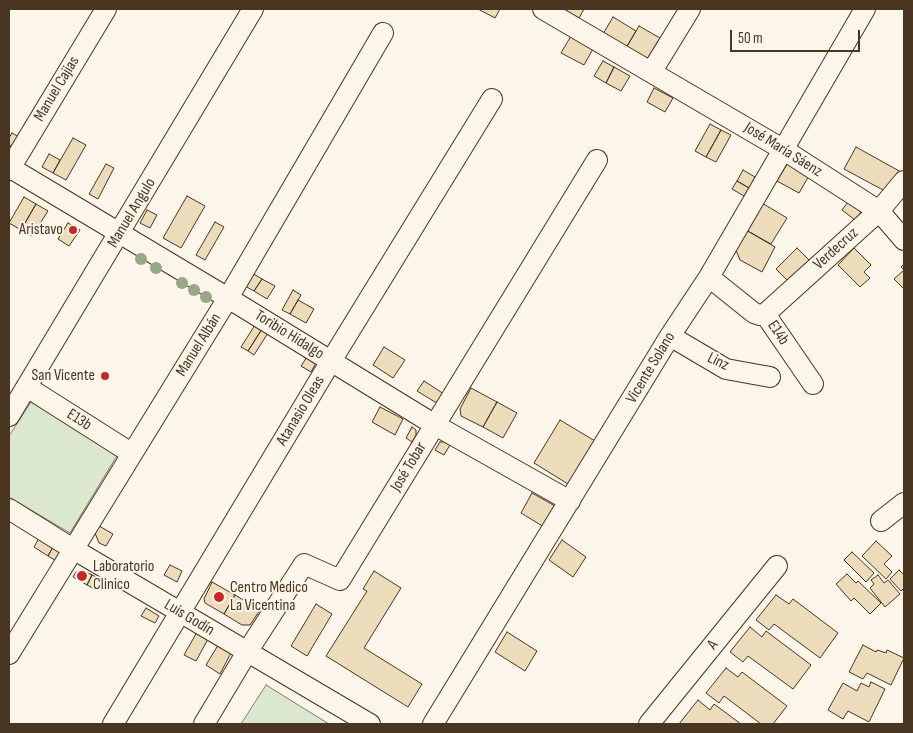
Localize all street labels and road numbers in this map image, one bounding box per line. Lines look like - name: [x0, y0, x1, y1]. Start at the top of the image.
- street label: Manuel Cajias: [30, 53, 84, 125]
- street label: José María Sáenz: [740, 118, 826, 182]
- street label: Manuel Angulo: [104, 175, 160, 251]
- street label: Verdecruz: [810, 224, 862, 274]
- street label: Toribio Hidalgo: [251, 306, 327, 364]
- street label: Manuel Albán: [172, 310, 226, 380]
- street label: E14b: [763, 317, 793, 349]
- street label: Vicente Solano: [622, 329, 680, 407]
- street label: Linz: [704, 349, 732, 375]
- street label: Atanasio Oleas: [273, 373, 329, 449]
- street label: E13b: [63, 405, 95, 435]
- street label: José Tobar: [387, 439, 431, 495]
- street label: Luis Godín: [160, 596, 218, 640]
- street label: A: [703, 636, 723, 654]

